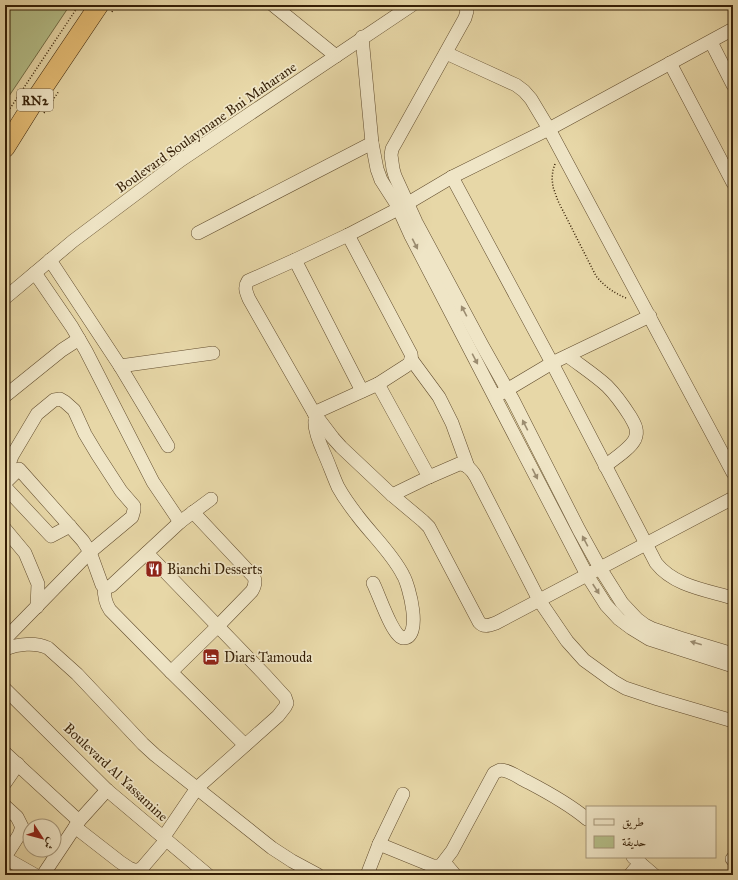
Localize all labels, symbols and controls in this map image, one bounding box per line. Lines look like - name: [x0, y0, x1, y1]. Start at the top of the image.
- street label: Boulevard Soulaymane Bni Maharane: [113, 58, 300, 196]
- road number: RN2: [17, 89, 53, 111]
- one-way arrow: [412, 238, 419, 249]
- one-way arrow: [460, 305, 467, 317]
- one-way arrow: [472, 353, 478, 365]
- one-way arrow: [522, 419, 529, 431]
- one-way arrow: [532, 469, 538, 480]
- one-way arrow: [582, 535, 588, 547]
- restaurant icon: Bianchi Desserts: [144, 559, 164, 579]
- place label: Bianchi Desserts: [167, 561, 262, 578]
- one-way arrow: [592, 584, 600, 594]
- one-way arrow: [689, 640, 701, 646]
- hotel icon: Diars Tamouda: [201, 647, 221, 667]
- place label: Diars Tamouda: [224, 649, 312, 666]
- street label: Boulevard Al Yassamine: [60, 720, 171, 825]
- legend: [586, 806, 716, 858]
- text: طريق: [622, 815, 644, 830]
- north arrow: [22, 818, 62, 858]
- text: ش: [41, 835, 58, 852]
- text: حديقة: [622, 835, 646, 850]

